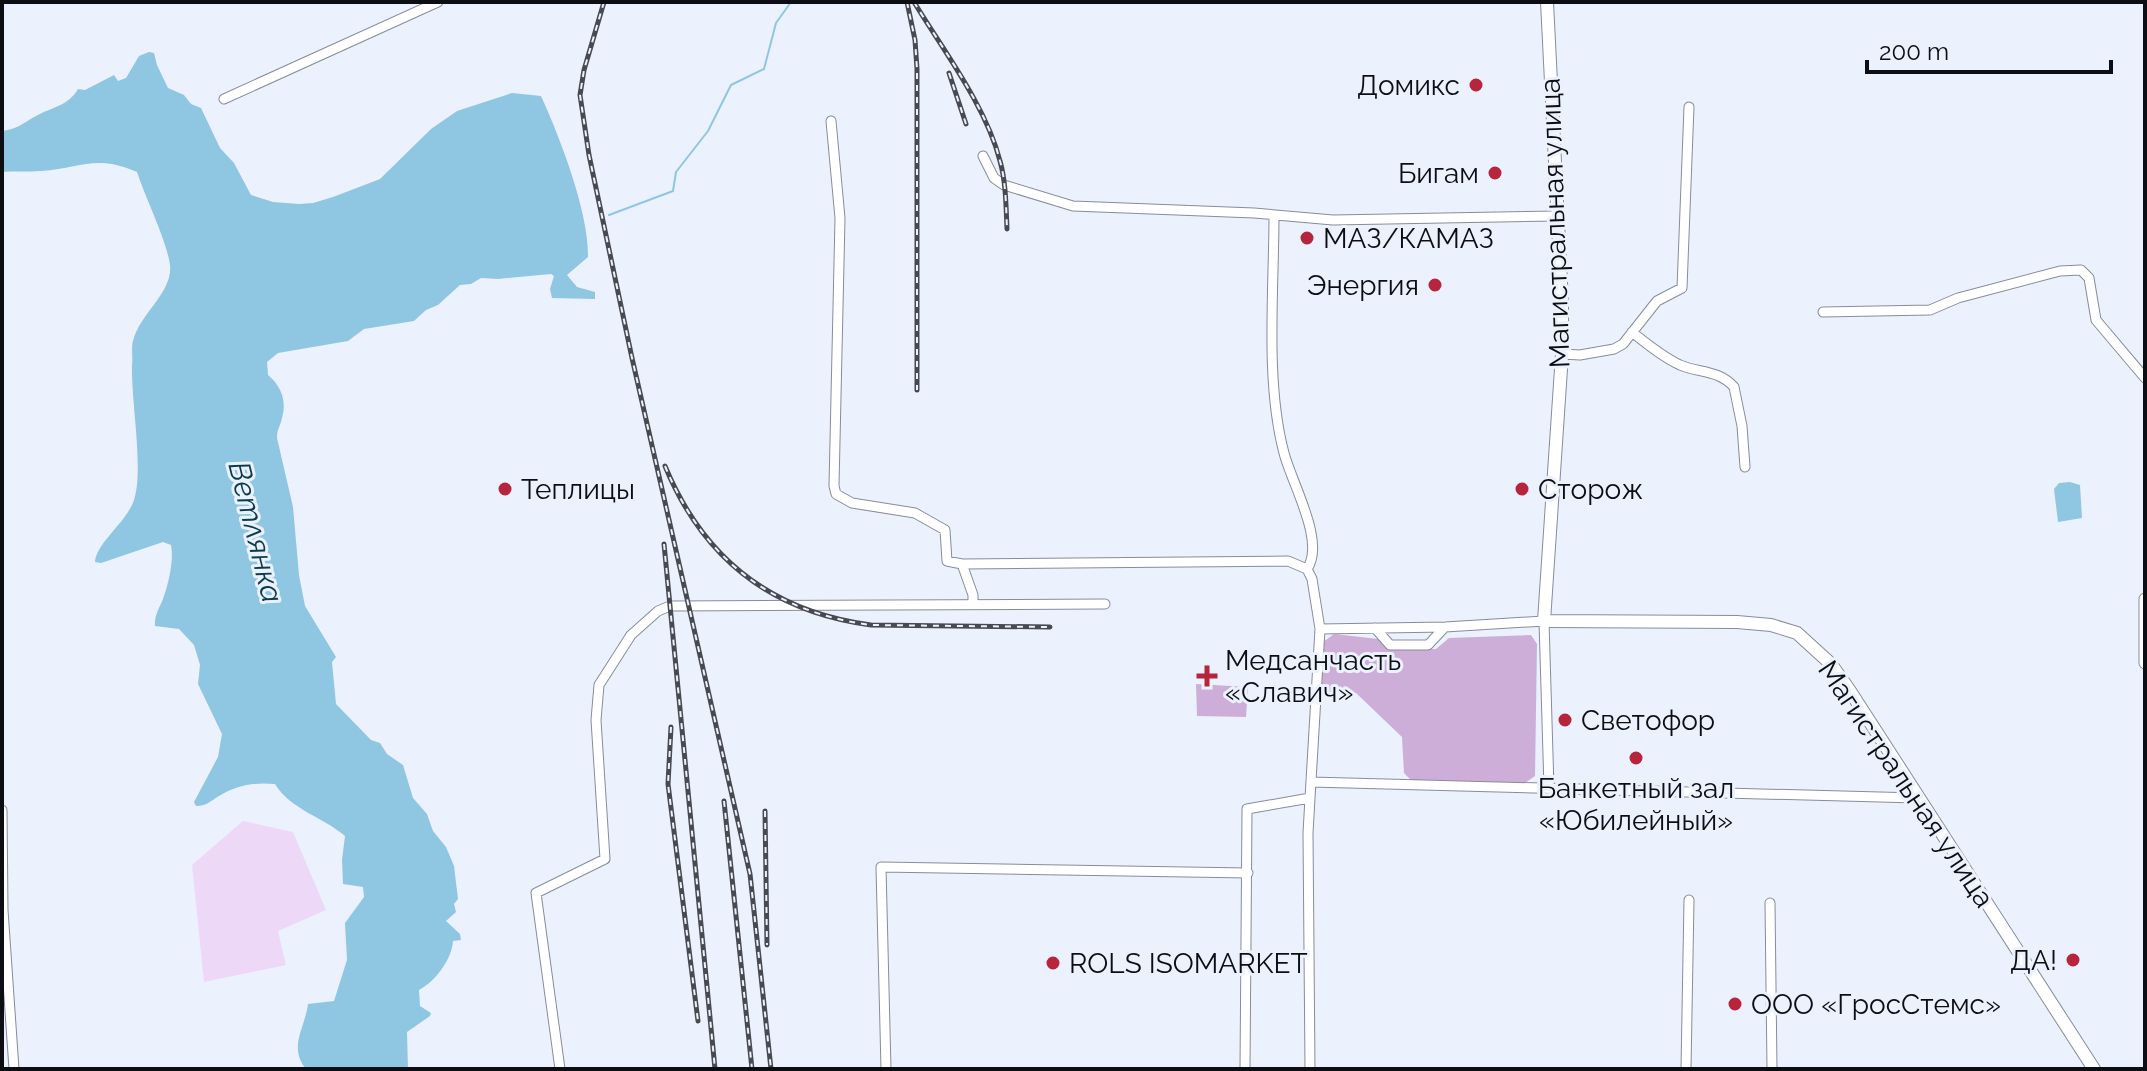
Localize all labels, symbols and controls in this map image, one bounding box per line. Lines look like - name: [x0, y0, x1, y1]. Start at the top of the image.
- scale bar: [1867, 24, 2111, 74]
- text: 200 m: [1879, 37, 1949, 66]
- place label: Домикс: [1357, 69, 1460, 102]
- marker: Домикс: [1467, 76, 1485, 94]
- street label: Магистральная улица: [1533, 77, 1577, 369]
- place label: Бигам: [1398, 157, 1479, 190]
- marker: Бигам: [1486, 164, 1504, 182]
- place label: МАЗ/КАМАЗ: [1323, 222, 1494, 255]
- marker: МАЗ/КАМАЗ: [1298, 229, 1316, 247]
- place label: Энергия: [1307, 269, 1419, 302]
- marker: Энергия: [1426, 276, 1444, 294]
- water label: Ветлянка: [222, 458, 290, 606]
- place label: Теплицы: [521, 473, 635, 506]
- place label: Сторож: [1538, 473, 1643, 506]
- marker: Теплицы: [496, 480, 514, 498]
- marker: Сторож: [1513, 480, 1531, 498]
- place label: Медсанчасть «Славич»: [1225, 644, 1401, 709]
- street label: Магистральная улица: [1811, 654, 2001, 914]
- marker: Медсанчасть «Славич»: [1196, 665, 1218, 687]
- place label: Светофор: [1581, 704, 1715, 737]
- marker: Светофор: [1556, 711, 1574, 729]
- marker: Банкетный зал «Юбилейный»: [1627, 749, 1645, 767]
- place label: Банкетный зал «Юбилейный»: [1538, 772, 1734, 837]
- place label: ДА!: [2010, 944, 2057, 977]
- place label: ROLS ISOMARKET: [1069, 947, 1308, 980]
- marker: ДА!: [2064, 951, 2082, 969]
- marker: ROLS ISOMARKET: [1044, 954, 1062, 972]
- place label: ООО «ГросСтемс»: [1751, 988, 2001, 1021]
- marker: ООО «ГросСтемс»: [1726, 995, 1744, 1013]

